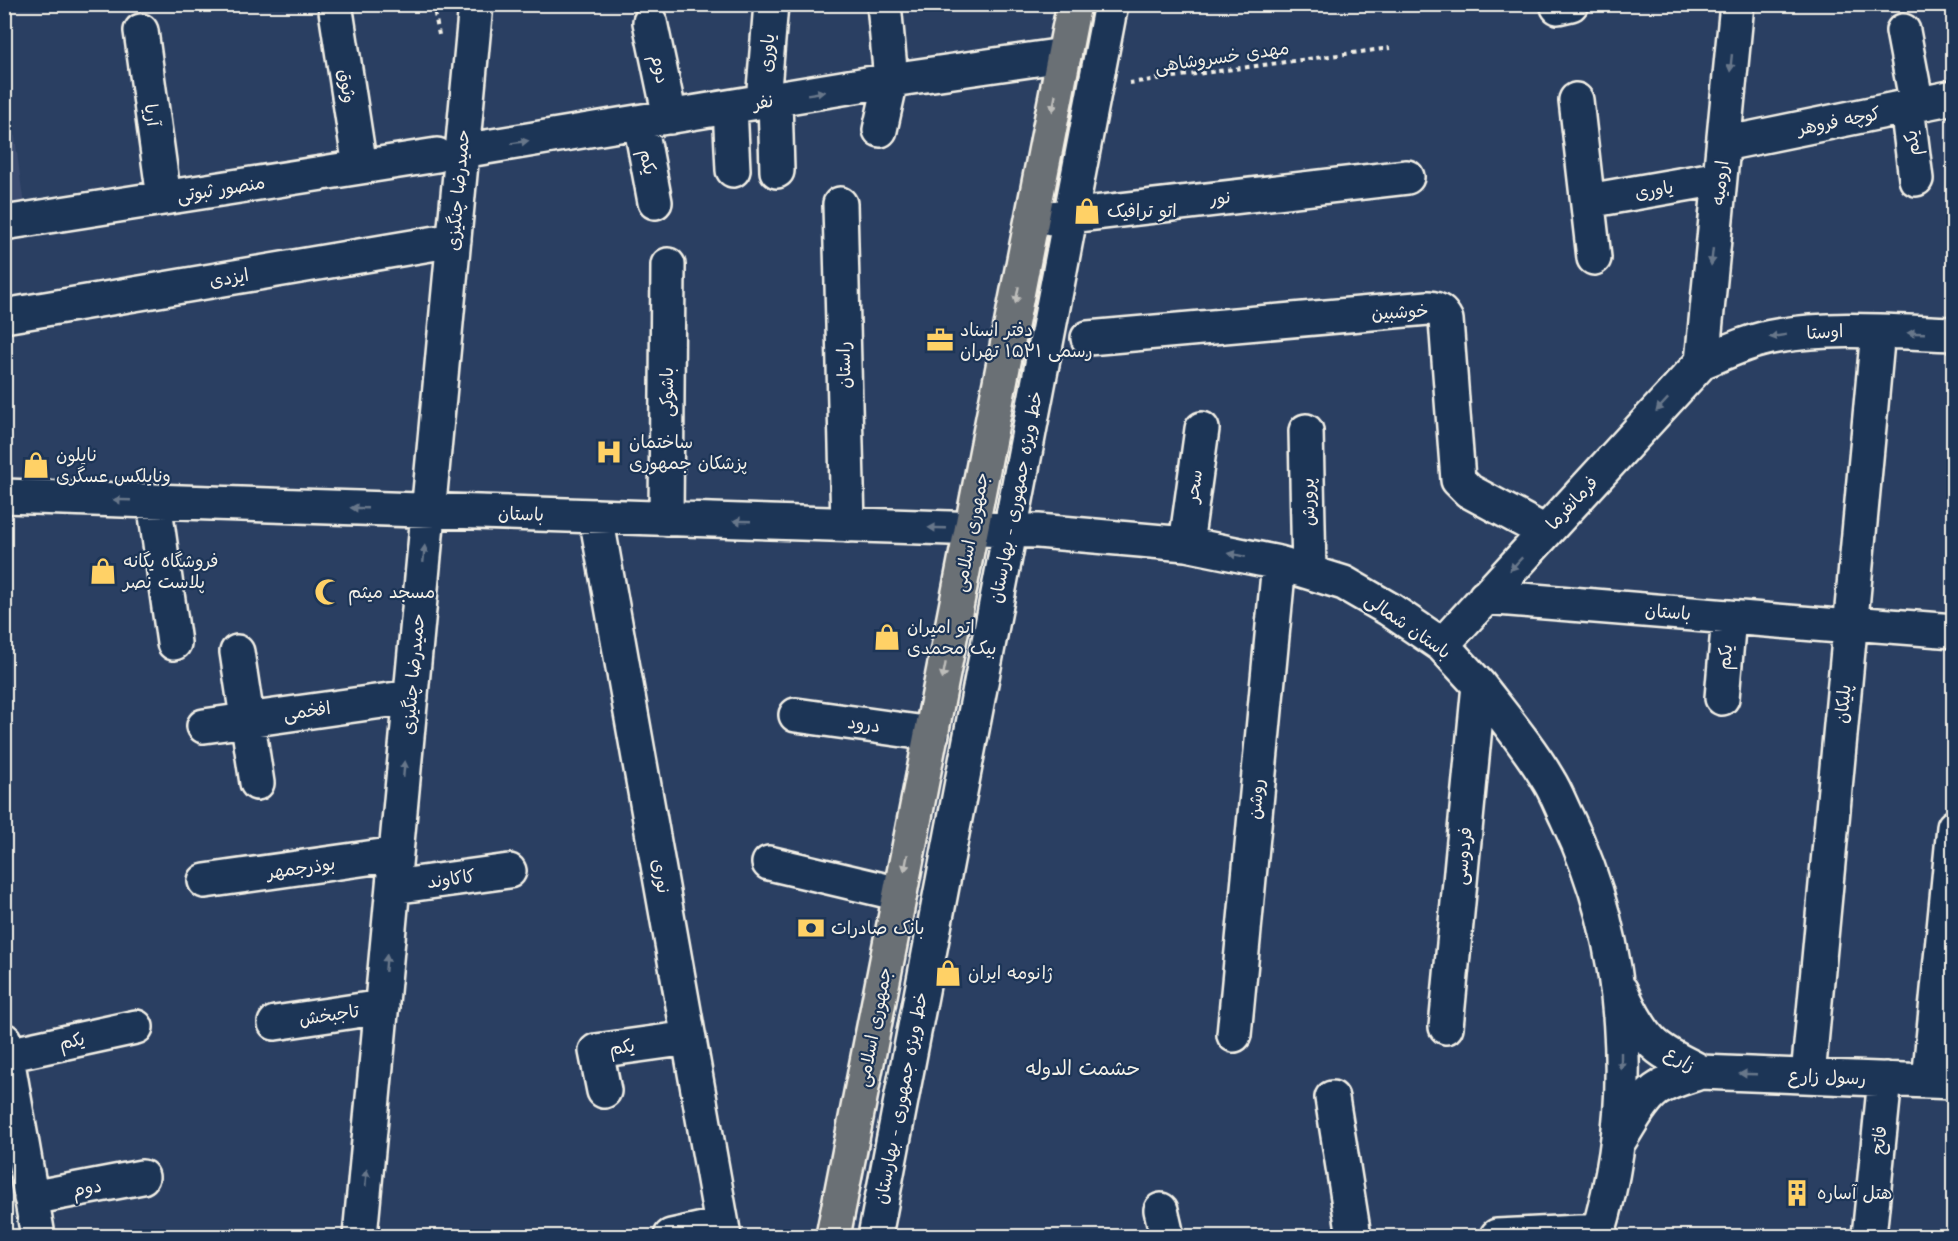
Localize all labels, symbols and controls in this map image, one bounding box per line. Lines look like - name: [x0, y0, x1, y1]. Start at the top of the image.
- street label: یاوری: [756, 33, 779, 73]
- street label: مهدی خسروشاهی: [1153, 38, 1291, 77]
- street label: دوم: [643, 53, 673, 86]
- one-way arrow: [1726, 53, 1736, 72]
- street label: وثوق: [333, 67, 360, 105]
- one-way arrow: [806, 88, 825, 97]
- street label: نفر: [749, 90, 775, 115]
- one-way arrow: [1049, 94, 1058, 113]
- street label: آریا: [140, 102, 164, 129]
- street label: کوچه فروهر: [1794, 103, 1883, 141]
- street label: حمیدرضا چنگیزی: [443, 128, 475, 252]
- street label: یکم: [1901, 129, 1927, 157]
- one-way arrow: [510, 137, 529, 146]
- street label: یکم: [632, 148, 660, 177]
- street label: ارومیه: [1708, 159, 1733, 207]
- street label: منصور ثبوتی: [175, 172, 267, 207]
- street label: یاوری: [1633, 177, 1675, 204]
- street label: نور: [1207, 187, 1232, 210]
- shop icon: اتو ترافیک: [1072, 196, 1102, 226]
- place label: اتو ترافیک: [1107, 201, 1177, 222]
- one-way arrow: [1708, 247, 1717, 266]
- street label: ایزدی: [208, 265, 250, 292]
- one-way arrow: [1012, 285, 1021, 304]
- street label: خوشبین: [1371, 301, 1429, 324]
- place label: دفتر اسناد رسمی ۱۵۲۱ تهران: [960, 320, 1093, 362]
- street label: اوستا: [1806, 321, 1844, 344]
- office icon: دفتر اسناد رسمی ۱۵۲۱ تهران: [925, 325, 955, 355]
- one-way arrow: [1906, 328, 1925, 337]
- one-way arrow: [1768, 332, 1787, 341]
- street label: راستان: [834, 341, 855, 389]
- street label: باشوکی: [657, 367, 678, 417]
- street label: خط ویژه جمهوری - بهارستان: [986, 389, 1048, 605]
- one-way arrow: [1656, 398, 1670, 412]
- place label: ساختمان پزشکان جمهوری: [629, 432, 747, 475]
- hospital icon: ساختمان پزشکان جمهوری: [594, 437, 624, 467]
- place label: نایلون ونایلکس عسگری: [56, 445, 171, 487]
- shop icon: نایلون ونایلکس عسگری: [21, 450, 51, 480]
- street label: سحر: [1182, 468, 1207, 506]
- street label: جمهوری اسلامی: [950, 471, 994, 594]
- street label: فرمانفرما: [1542, 472, 1602, 535]
- street label: پرورش: [1298, 478, 1320, 526]
- one-way arrow: [112, 495, 131, 504]
- one-way arrow: [349, 503, 368, 513]
- street label: باستان: [498, 503, 544, 526]
- one-way arrow: [733, 517, 752, 526]
- one-way arrow: [928, 523, 947, 533]
- one-way arrow: [419, 544, 429, 563]
- one-way arrow: [1228, 549, 1246, 559]
- place label: فروشگاه یگانه پلاست نصر: [121, 551, 219, 594]
- shop icon: فروشگاه یگانه پلاست نصر: [88, 556, 118, 586]
- one-way arrow: [1509, 556, 1523, 571]
- mosque icon: مسجد میثم: [313, 577, 343, 607]
- place label: مسجد میثم: [348, 582, 435, 606]
- street label: باستان شمالی: [1361, 589, 1455, 664]
- street label: باستان: [1644, 600, 1692, 625]
- street label: حمیدرضا چنگیزی: [398, 612, 430, 736]
- place label: اتو امیران بیک محمدی: [907, 617, 997, 659]
- shop icon: اتو امیران بیک محمدی: [872, 622, 902, 652]
- street label: یکم: [1714, 643, 1740, 671]
- one-way arrow: [939, 662, 948, 681]
- street label: پلیکان: [1831, 684, 1857, 725]
- street label: افخمی: [282, 698, 332, 725]
- street label: درود: [846, 712, 882, 737]
- one-way arrow: [399, 759, 409, 778]
- street label: روشن: [1244, 778, 1269, 820]
- street label: فردوسی: [1450, 826, 1477, 886]
- street label: بوذرجمهر: [263, 853, 337, 884]
- one-way arrow: [901, 854, 910, 873]
- street label: نوری: [647, 857, 674, 895]
- street label: کاکاوند: [426, 866, 477, 893]
- bank icon: بانک صادرات: [796, 913, 826, 943]
- place label: بانک صادرات: [831, 918, 925, 939]
- one-way arrow: [381, 954, 391, 973]
- shop icon: ژانومه ایران: [933, 958, 963, 988]
- place label: ژانومه ایران: [968, 963, 1053, 984]
- street label: جمهوری اسلامی: [853, 966, 897, 1089]
- street label: خط ویژه جمهوری - بهارستان: [871, 990, 933, 1206]
- street label: تاجبخش: [298, 1001, 361, 1030]
- street label: یکم: [57, 1029, 87, 1057]
- street label: یکم: [608, 1035, 637, 1063]
- street label: زارع: [1660, 1042, 1699, 1077]
- one-way arrow: [1616, 1052, 1626, 1071]
- district label: حشمت الدوله: [1026, 1057, 1140, 1080]
- street label: رسول زارع: [1787, 1066, 1866, 1090]
- one-way arrow: [1739, 1069, 1758, 1078]
- street label: فاتح: [1868, 1125, 1892, 1156]
- one-way arrow: [361, 1169, 371, 1188]
- street label: دوم: [71, 1175, 104, 1205]
- building icon: هتل آساره: [1782, 1178, 1812, 1208]
- place label: هتل آساره: [1817, 1183, 1892, 1204]

